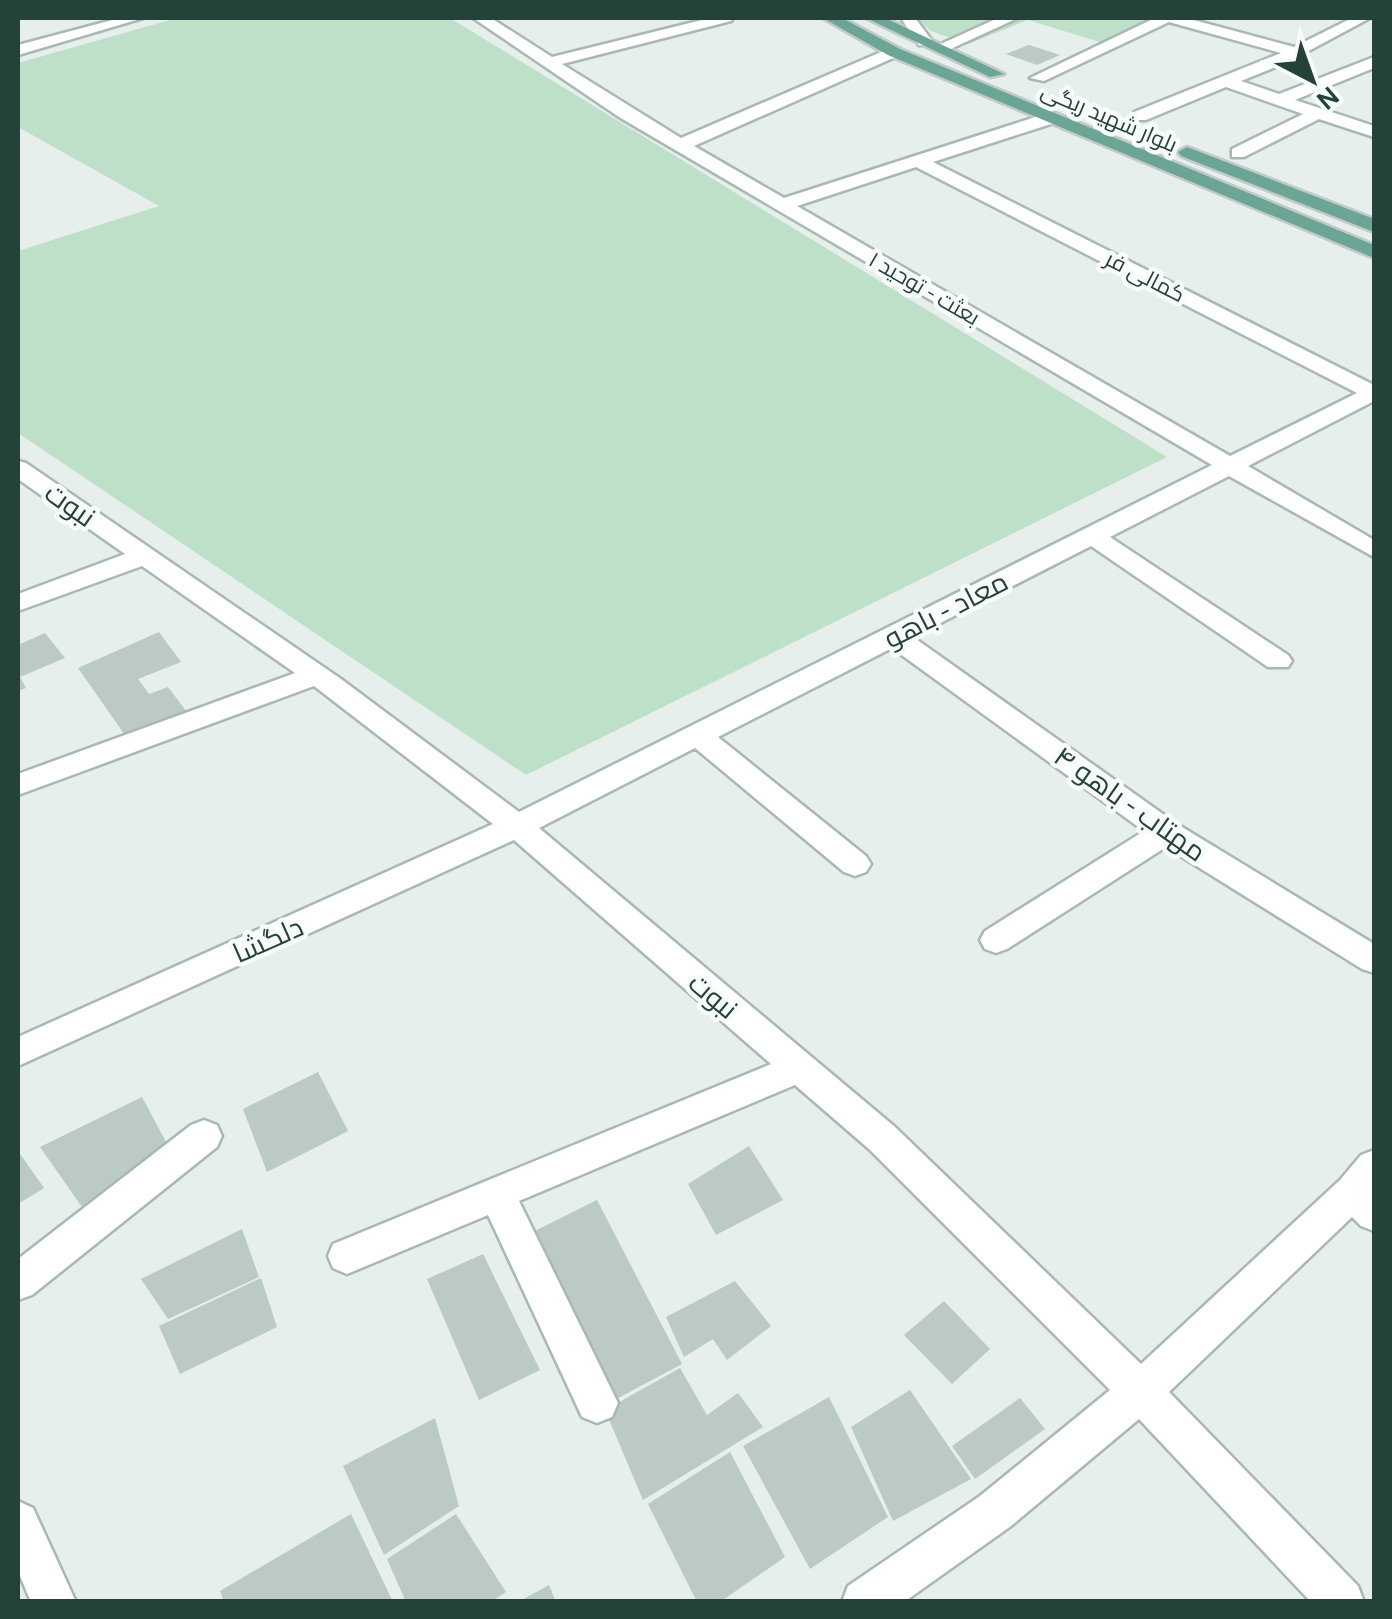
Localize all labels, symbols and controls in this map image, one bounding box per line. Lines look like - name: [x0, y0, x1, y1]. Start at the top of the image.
- north arrow: [1262, 30, 1362, 130]
- street label: بلوار شهید ریگی: [1037, 78, 1181, 158]
- text: N: [1310, 79, 1346, 118]
- street label: کمالی فر: [1099, 245, 1189, 308]
- street label: بعثت - توحید ۱: [864, 247, 984, 331]
- street label: نبوت: [38, 476, 102, 534]
- street label: معاد - باهو: [878, 565, 1014, 655]
- street label: مهتاب - باهو ۴: [1048, 740, 1212, 868]
- street label: دلگشا: [228, 910, 308, 970]
- street label: نبوت: [682, 966, 744, 1026]

